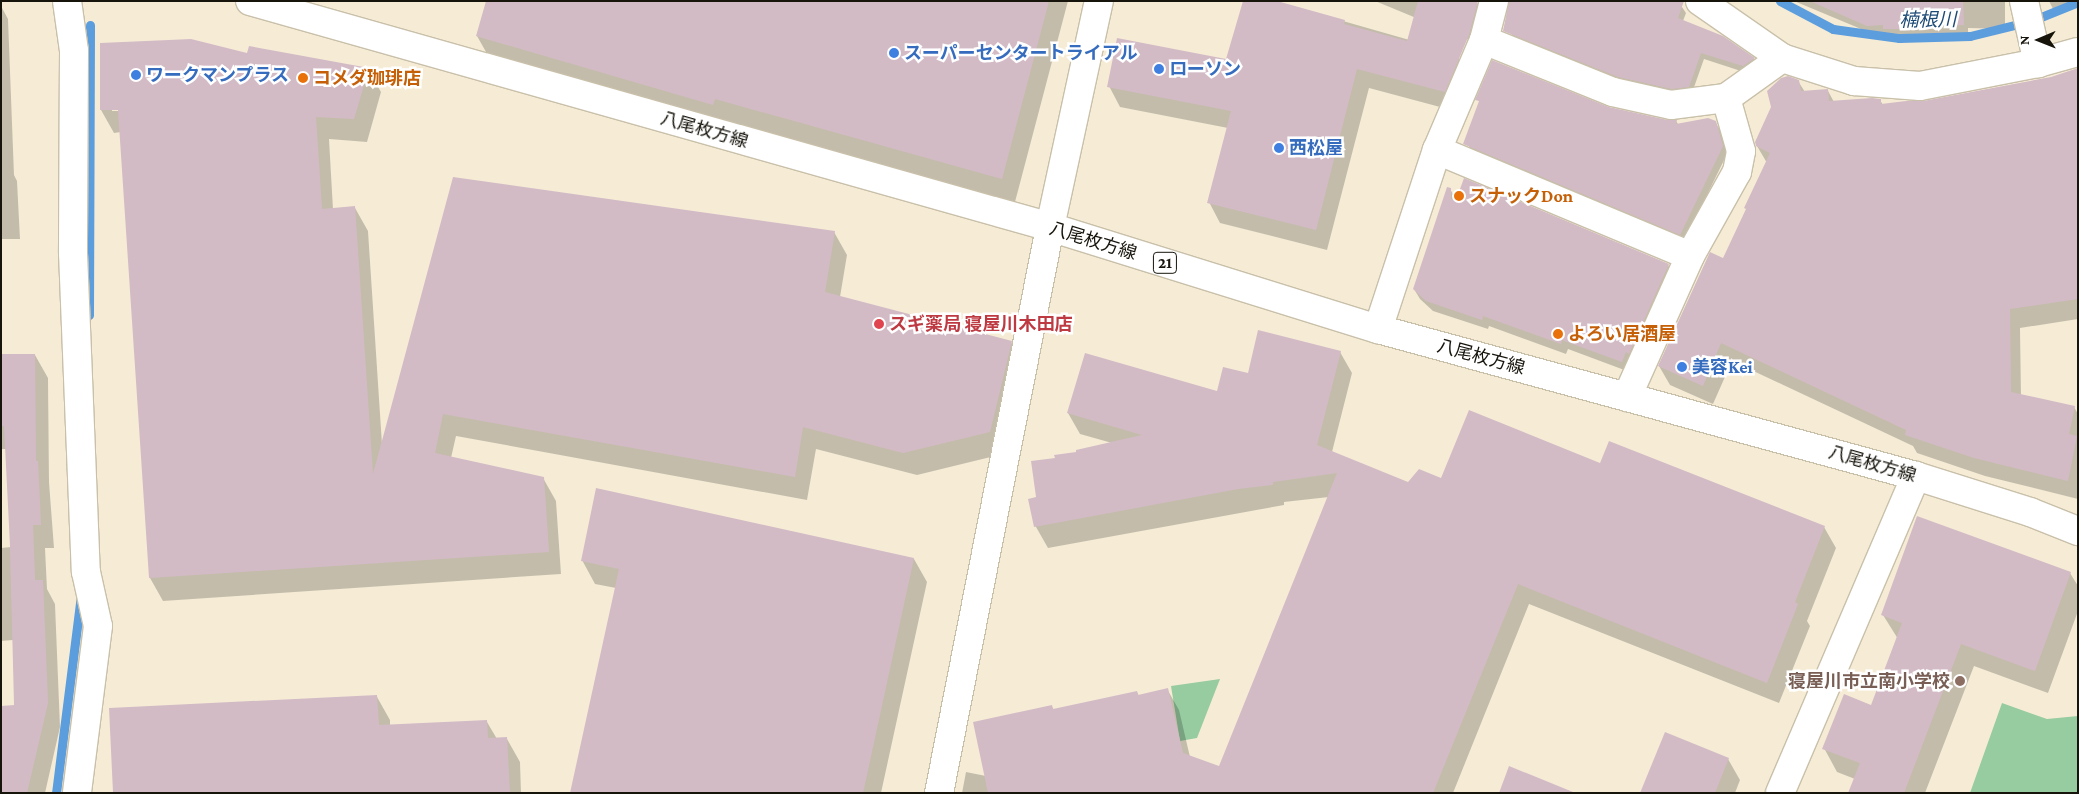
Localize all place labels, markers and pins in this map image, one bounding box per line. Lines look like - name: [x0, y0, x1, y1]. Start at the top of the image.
- place label: スーパーセンタートライアル: [904, 42, 1138, 64]
- marker: スーパーセンタートライアル: [888, 47, 900, 59]
- place label: ローソン: [1169, 58, 1241, 80]
- marker: ローソン: [1153, 63, 1165, 75]
- place label: ワークマンプラス: [146, 64, 290, 86]
- place label: コメダ珈琲店: [313, 67, 421, 89]
- marker: ワークマンプラス: [130, 69, 142, 81]
- marker: コメダ珈琲店: [297, 72, 309, 84]
- place label: 西松屋: [1289, 137, 1343, 159]
- marker: 西松屋: [1273, 142, 1285, 154]
- place label: スナックDon: [1469, 185, 1573, 207]
- marker: スナックDon: [1453, 190, 1465, 202]
- place label: スギ薬局 寝屋川木田店: [889, 313, 1072, 335]
- marker: スギ薬局 寝屋川木田店: [873, 318, 885, 330]
- place label: よろい居酒屋: [1568, 323, 1676, 345]
- marker: よろい居酒屋: [1552, 328, 1564, 340]
- place label: 美容Kei: [1692, 356, 1753, 378]
- marker: 美容Kei: [1676, 361, 1688, 373]
- place label: 寝屋川市立南小学校: [1788, 670, 1950, 692]
- marker: 寝屋川市立南小学校: [1954, 675, 1966, 687]

